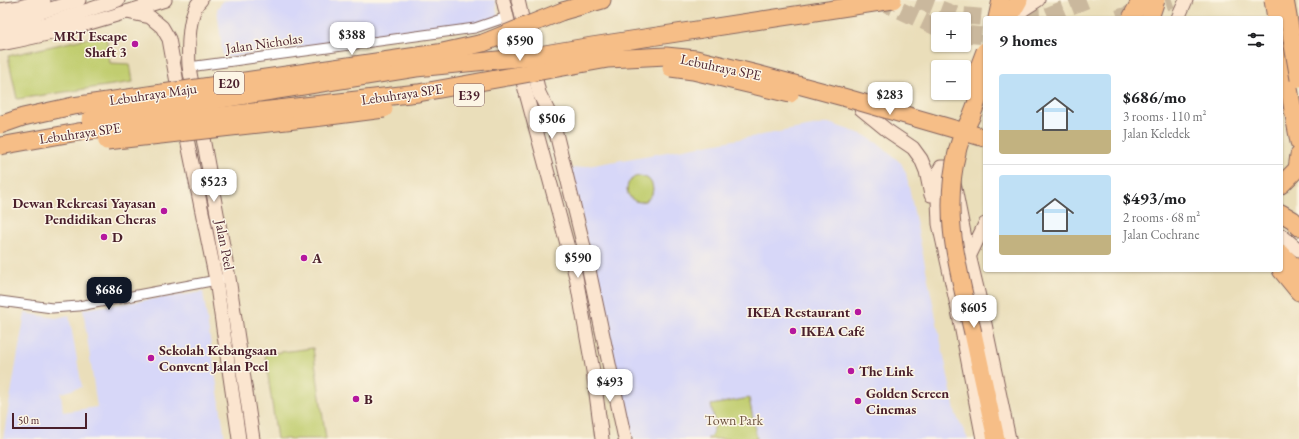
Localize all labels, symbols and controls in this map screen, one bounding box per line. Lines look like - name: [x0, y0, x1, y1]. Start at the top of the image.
- map controls: [931, 12, 971, 100]
- button: +: [931, 12, 971, 52]
- pin: $388: [328, 22, 376, 56]
- text: $388: [339, 26, 365, 43]
- place label: MRT Escape Shaft 3: [54, 27, 127, 61]
- pin: $590: [496, 28, 544, 62]
- street label: Jalan Nicholas: [224, 29, 304, 57]
- text: 9 homes: [999, 29, 1057, 51]
- icon: filters: [1245, 29, 1267, 51]
- text: $590: [507, 32, 533, 49]
- marker: MRT Escape Shaft 3: [130, 39, 140, 49]
- street label: Lebuhraya SPE: [679, 50, 763, 84]
- button: −: [931, 60, 971, 100]
- road number: E20: [214, 72, 244, 94]
- street label: Lebuhraya Maju: [108, 79, 199, 109]
- street label: Lebuhraya SPE: [360, 79, 444, 109]
- pin: $283: [866, 82, 914, 116]
- road number: E39: [454, 84, 484, 106]
- text: $283: [877, 86, 903, 103]
- text: $686/mo: [1123, 86, 1186, 108]
- icon: home: [1031, 90, 1079, 138]
- pin: $506: [528, 106, 576, 140]
- text: 3 rooms · 110 m²: [1123, 108, 1207, 125]
- text: $506: [539, 110, 565, 127]
- street label: Lebuhraya SPE: [38, 118, 122, 148]
- text: Jalan Keledek: [1123, 125, 1190, 142]
- pin: $523: [190, 169, 238, 203]
- text: $523: [201, 173, 227, 190]
- text: $493/mo: [1123, 187, 1186, 209]
- icon: home: [1031, 191, 1079, 239]
- place label: Dewan Rekreasi Yayasan Pendidikan Cheras: [13, 194, 156, 228]
- marker: Dewan Rekreasi Yayasan Pendidikan Cheras: [159, 206, 169, 216]
- text: 2 rooms · 68 m²: [1123, 209, 1200, 226]
- street label: Jalan Peel: [211, 217, 239, 272]
- text: Jalan Cochrane: [1123, 226, 1200, 243]
- place label: D: [112, 228, 123, 246]
- marker: D: [99, 232, 109, 242]
- pin: $590: [554, 245, 602, 279]
- place label: A: [311, 249, 323, 267]
- text: $590: [565, 249, 591, 266]
- marker: A: [299, 253, 309, 263]
- pin: $686: [85, 277, 133, 311]
- text: $686: [96, 281, 122, 298]
- pin: $605: [950, 295, 998, 329]
- text: $605: [961, 299, 987, 316]
- place label: IKEA Restaurant: [747, 303, 851, 321]
- marker: IKEA Restaurant: [853, 307, 863, 317]
- place label: IKEA Café: [801, 322, 865, 340]
- marker: IKEA Café: [788, 326, 798, 336]
- place label: Sekolah Kebangsaan Convent Jalan Peel: [159, 341, 277, 375]
- marker: Sekolah Kebangsaan Convent Jalan Peel: [146, 353, 156, 363]
- place label: The Link: [859, 362, 914, 380]
- marker: The Link: [846, 366, 856, 376]
- pin: $493: [586, 369, 634, 403]
- text: $493: [597, 373, 623, 390]
- place label: Golden Screen Cinemas: [866, 384, 949, 418]
- place label: B: [364, 390, 373, 408]
- marker: B: [351, 394, 361, 404]
- marker: Golden Screen Cinemas: [853, 396, 863, 406]
- scale bar: [12, 411, 87, 430]
- park label: Town Park: [705, 411, 764, 429]
- text: 50 m: [18, 413, 39, 427]

